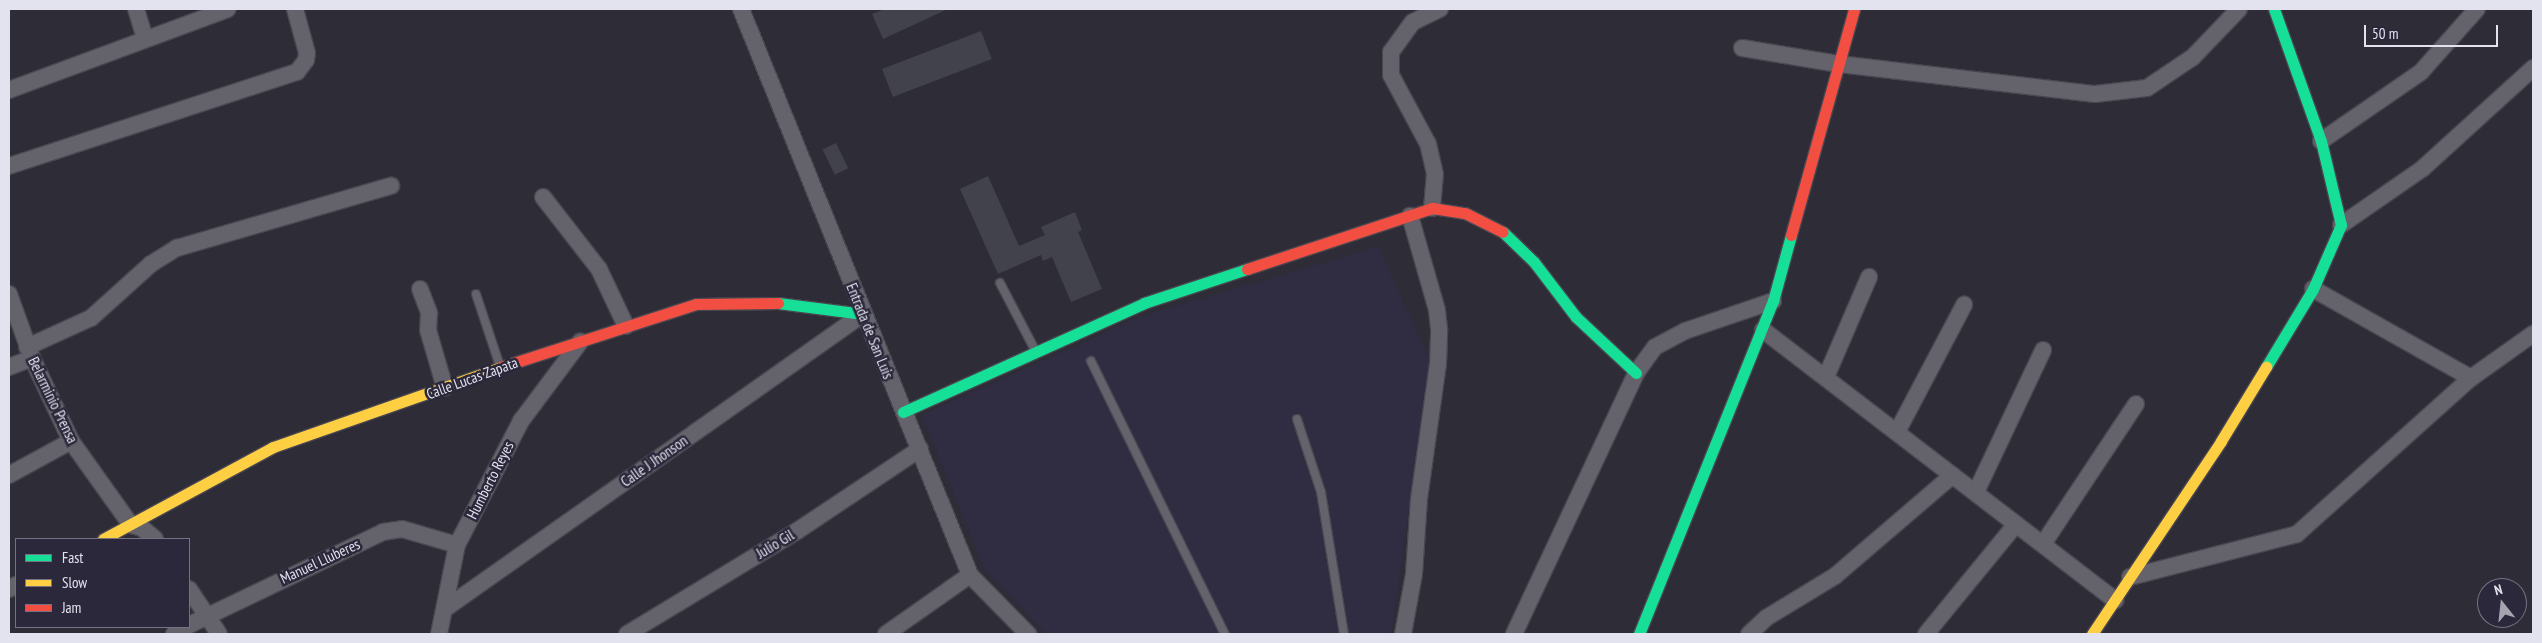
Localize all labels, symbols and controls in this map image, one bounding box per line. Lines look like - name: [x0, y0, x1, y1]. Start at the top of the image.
- scale bar: [2367, 15, 2501, 47]
- text: 50 m: [2372, 24, 2398, 43]
- street label: Entrada de San Luis: [843, 280, 897, 382]
- street label: Calle Lucas Zapata: [424, 353, 520, 403]
- street label: Belarminio Prensa: [24, 354, 82, 446]
- street label: Calle J Jhonson: [617, 431, 691, 491]
- street label: Humberto Reyes: [463, 438, 517, 522]
- street label: Julio Gil: [753, 526, 797, 562]
- street label: Manuel Lluberes: [277, 535, 363, 587]
- legend: [15, 538, 190, 628]
- text: Fast: [62, 548, 83, 567]
- text: Slow: [62, 573, 87, 592]
- north arrow: [2477, 578, 2527, 628]
- text: N: [2492, 580, 2504, 599]
- text: Jam: [62, 598, 81, 617]

